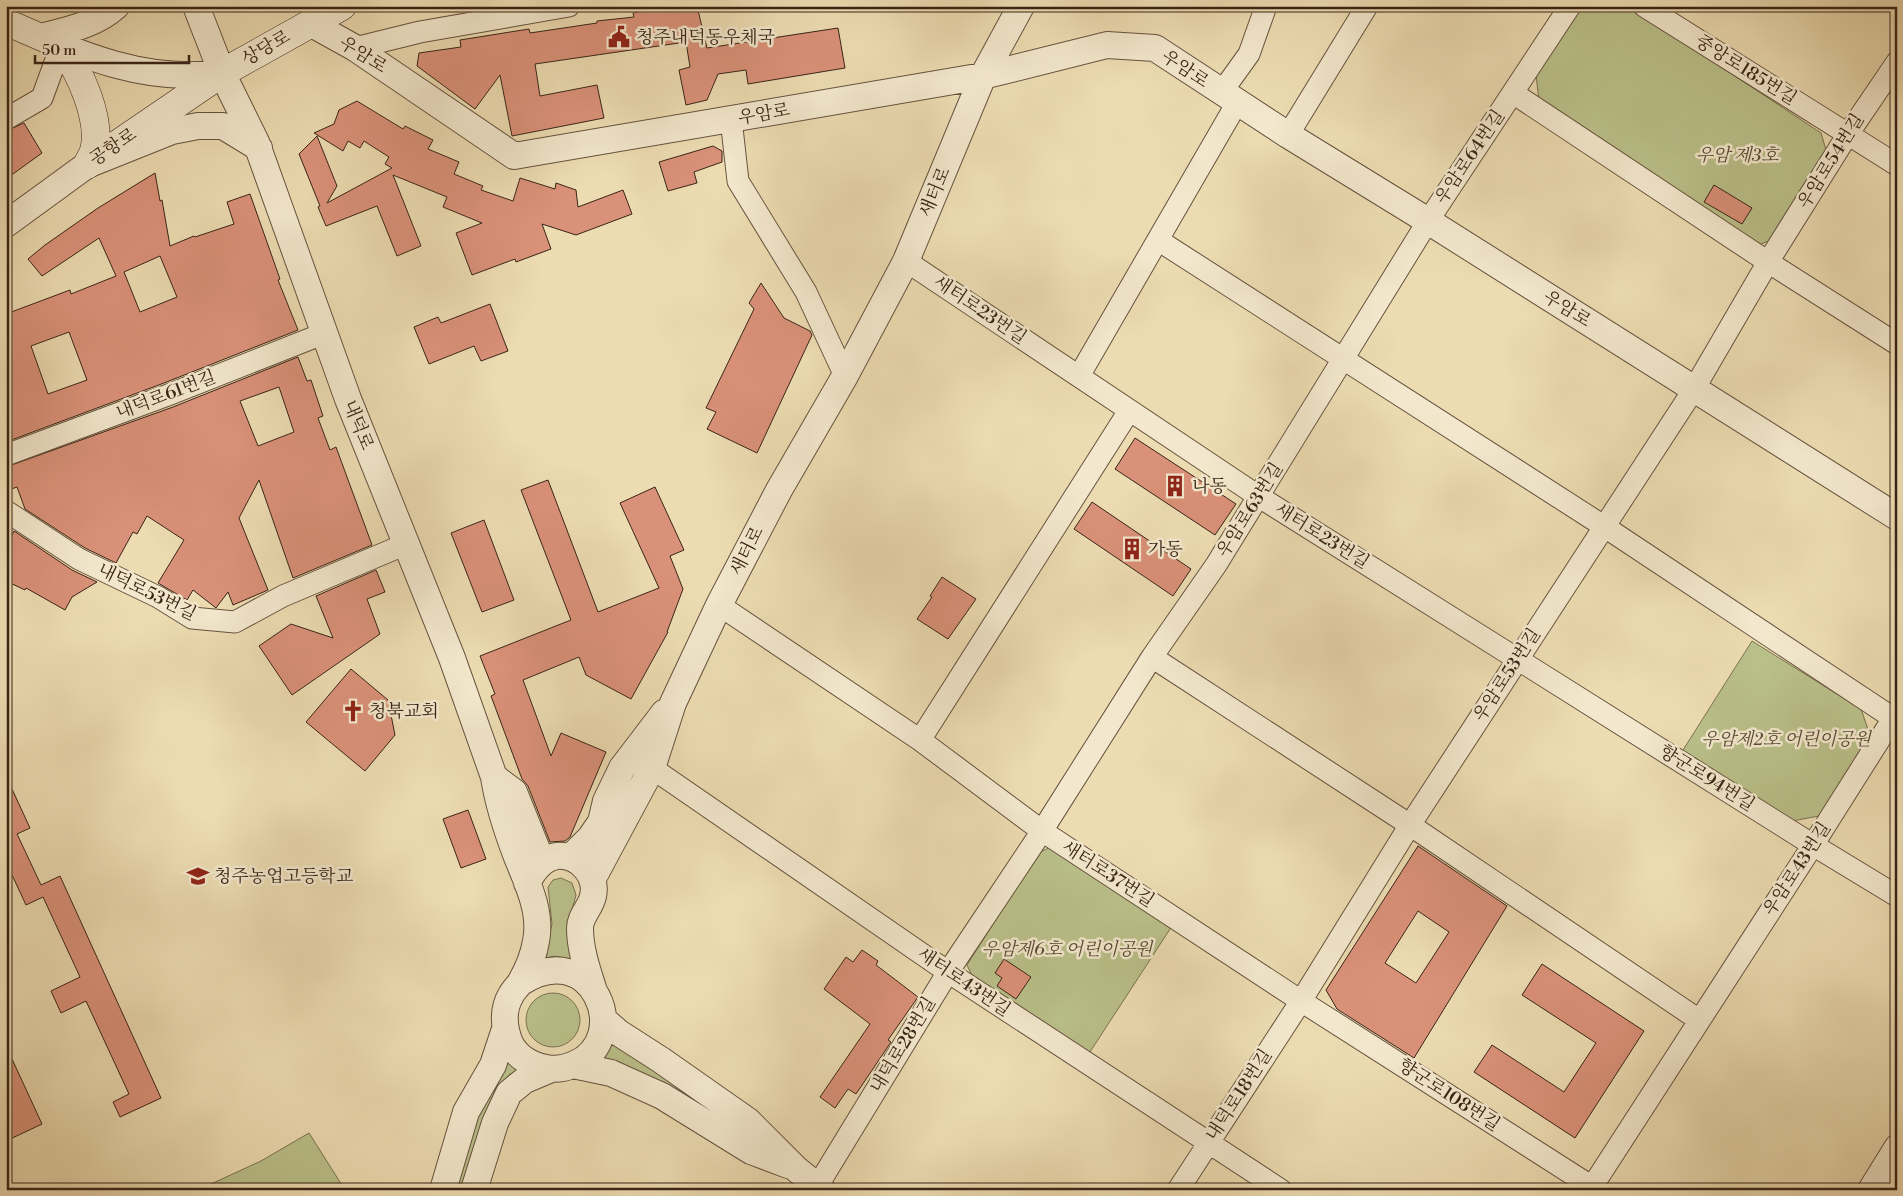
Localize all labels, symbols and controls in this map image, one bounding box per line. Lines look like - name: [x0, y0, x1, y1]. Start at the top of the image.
- public building icon: 청주내덕동우체국: [606, 24, 632, 50]
- street label: 상당로: [238, 25, 294, 71]
- place label: 청주내덕동우체국: [636, 26, 775, 49]
- street label: 중앙로185번길: [1691, 30, 1801, 110]
- street label: 우암로: [335, 31, 391, 79]
- scale bar: [35, 32, 189, 64]
- text: 50 m: [42, 41, 76, 60]
- street label: 우암로: [1157, 45, 1213, 93]
- street label: 우암로: [736, 98, 792, 130]
- street label: 우암로64번길: [1430, 105, 1510, 209]
- street label: 우암로54번길: [1793, 109, 1869, 213]
- street label: 공항로: [85, 123, 141, 171]
- park label: 우암 제3호: [1695, 144, 1780, 167]
- street label: 새터로: [914, 163, 956, 221]
- street label: 새터로23번길: [929, 271, 1031, 349]
- street label: 우암로: [1539, 285, 1595, 333]
- street label: 내덕로61번길: [113, 365, 219, 425]
- street label: 내덕로: [338, 397, 378, 453]
- street label: 우암로63번길: [1212, 458, 1288, 562]
- building icon: 나동: [1162, 473, 1188, 499]
- place label: 나동: [1192, 475, 1227, 498]
- street label: 새터로23번길: [1270, 498, 1374, 574]
- street label: 새터로: [725, 523, 769, 579]
- building icon: 가동: [1119, 536, 1145, 562]
- place label: 가동: [1148, 538, 1183, 561]
- street label: 내덕로53번길: [94, 558, 200, 626]
- street label: 우암로53번길: [1468, 624, 1546, 726]
- church icon: 청북교회: [340, 698, 366, 724]
- place label: 청북교회: [369, 700, 439, 723]
- park label: 우암제2호 어린이공원: [1701, 728, 1873, 751]
- street label: 향군로94번길: [1655, 739, 1759, 817]
- street label: 우암로43번길: [1758, 818, 1836, 920]
- street label: 새터로37번길: [1057, 836, 1159, 912]
- school or university icon: 청주농업고등학교: [185, 863, 211, 889]
- place label: 청주농업고등학교: [214, 865, 354, 888]
- park label: 우암제6호 어린이공원: [982, 938, 1154, 961]
- street label: 새터로43번길: [913, 942, 1015, 1022]
- street label: 내덕로28번길: [865, 993, 941, 1097]
- street label: 내덕로18번길: [1201, 1045, 1277, 1145]
- street label: 향군로108번길: [1394, 1053, 1504, 1137]

